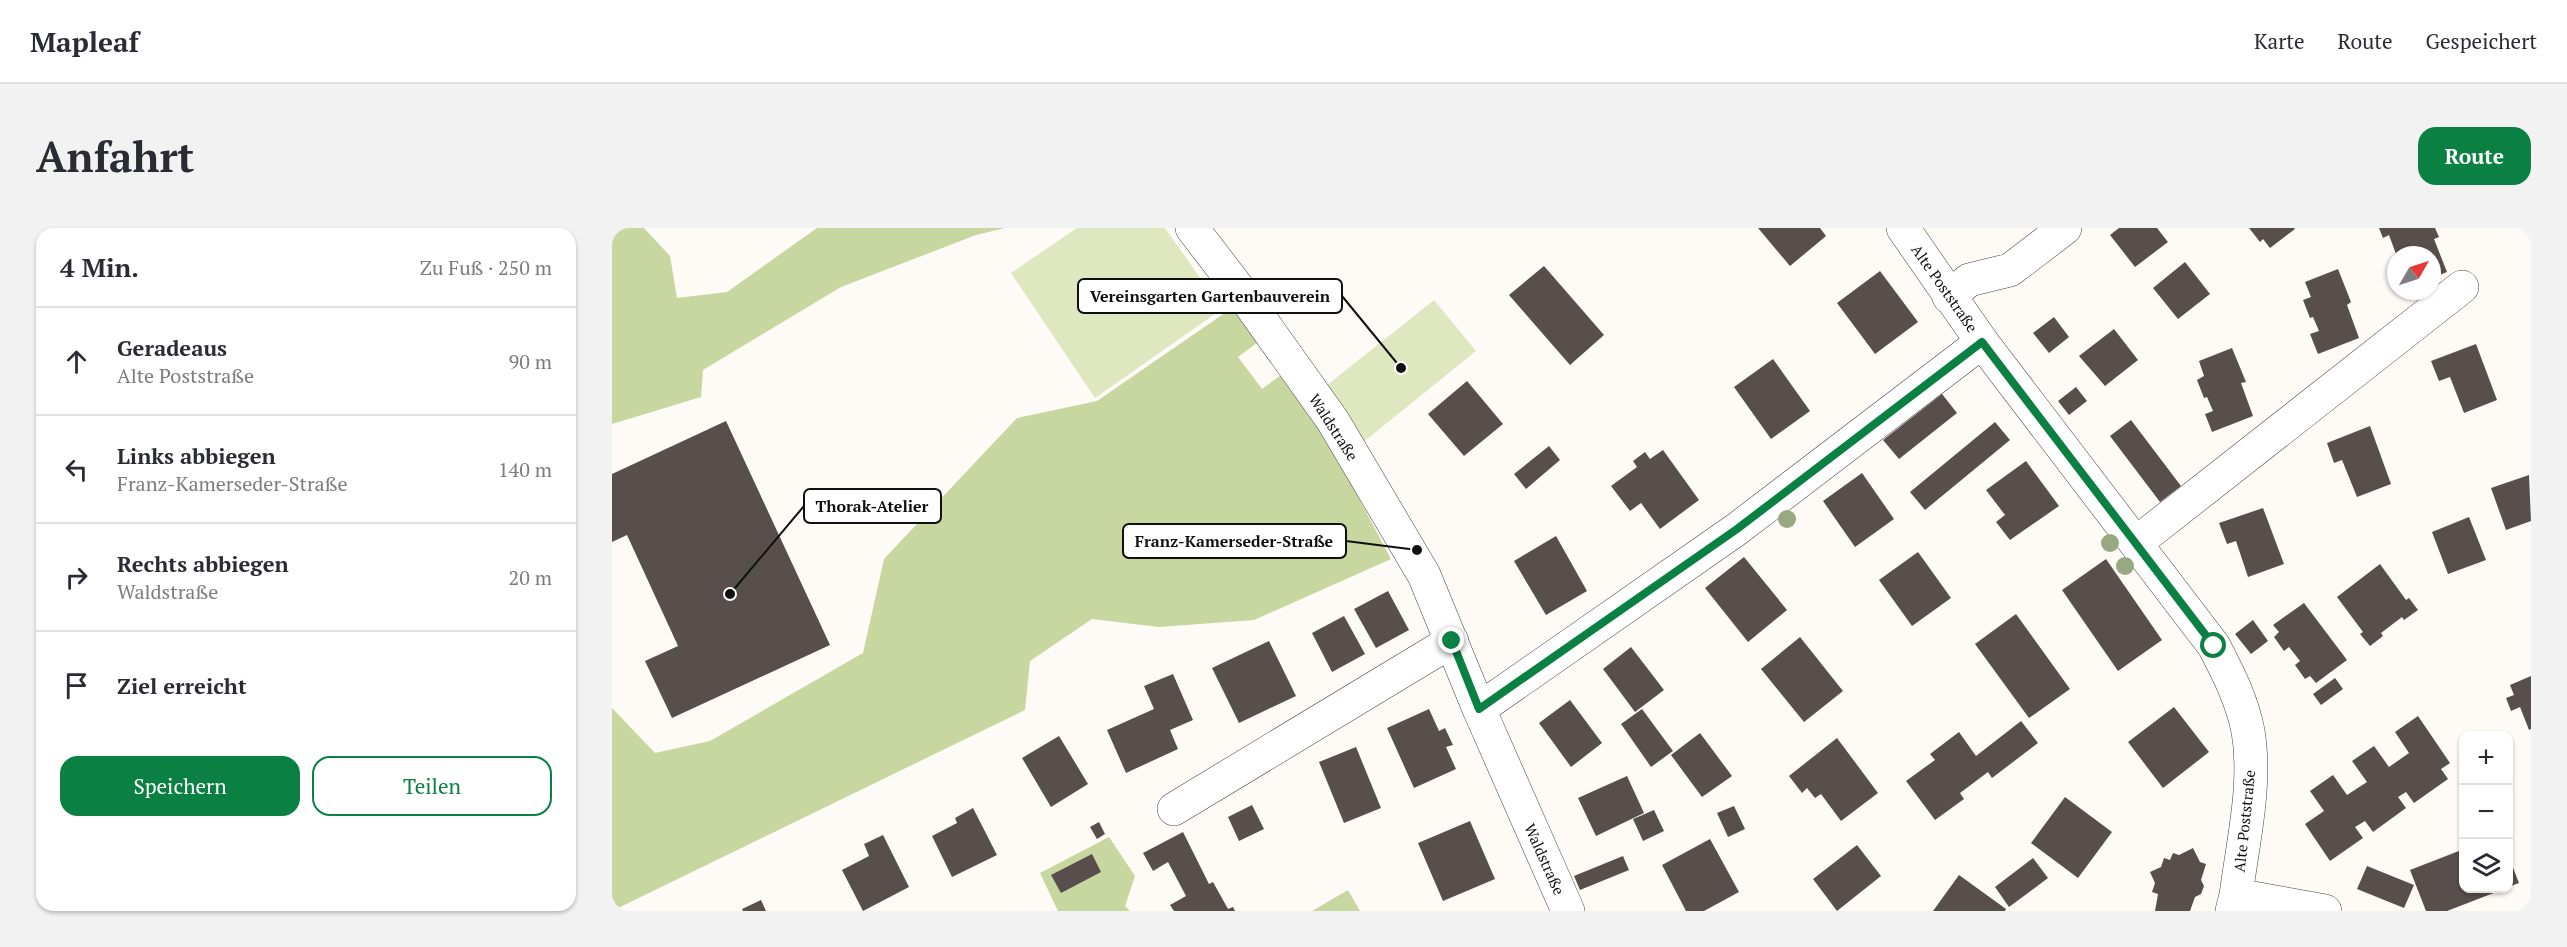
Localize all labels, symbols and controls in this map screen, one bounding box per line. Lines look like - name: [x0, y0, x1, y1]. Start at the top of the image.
- text: Mapleaf: [30, 23, 139, 60]
- text: Karte: [2254, 27, 2305, 55]
- text: Route: [2338, 27, 2393, 55]
- text: Gespeichert: [2426, 27, 2537, 55]
- button: Route: [2418, 127, 2531, 185]
- text: Anfahrt: [36, 128, 194, 184]
- street label: Alte Poststraße: [1907, 240, 1983, 336]
- north arrow: [2387, 246, 2441, 300]
- text: 4 Min.: [60, 250, 139, 284]
- text: Zu Fuß · 250 m: [420, 254, 552, 281]
- callout: Vereinsgarten Gartenbauverein: [1078, 279, 1342, 313]
- text: Vereinsgarten Gartenbauverein: [1090, 285, 1331, 307]
- text: Geradeaus: [117, 333, 227, 362]
- icon: ahead: [60, 345, 93, 378]
- text: 90 m: [509, 348, 552, 375]
- text: Alte Poststraße: [117, 362, 254, 389]
- street label: Waldstraße: [1305, 390, 1363, 464]
- text: Links abbiegen: [117, 441, 276, 470]
- icon: left: [60, 453, 93, 486]
- text: 140 m: [498, 456, 552, 483]
- text: Franz-Kamerseder-Straße: [117, 470, 348, 497]
- callout: Thorak-Atelier: [804, 489, 941, 523]
- text: Thorak-Atelier: [815, 495, 929, 517]
- callout: Franz-Kamerseder-Straße: [1123, 524, 1346, 558]
- text: Franz-Kamerseder-Straße: [1135, 530, 1334, 552]
- text: Rechts abbiegen: [117, 549, 289, 578]
- icon: right: [60, 561, 93, 594]
- text: 20 m: [509, 564, 552, 591]
- text: Waldstraße: [117, 578, 218, 605]
- route end: [1438, 627, 1464, 653]
- route start: [2200, 632, 2226, 658]
- icon: arrive: [60, 669, 93, 702]
- text: Ziel erreicht: [117, 671, 247, 700]
- map controls: [2459, 731, 2513, 893]
- button: +: [2459, 731, 2513, 785]
- button: Speichern: [60, 756, 300, 816]
- button: Teilen: [312, 756, 552, 816]
- street label: Alte Poststraße: [2229, 769, 2259, 873]
- button: −: [2459, 785, 2513, 839]
- street label: Waldstraße: [1520, 820, 1570, 898]
- button: layers: [2459, 839, 2513, 893]

